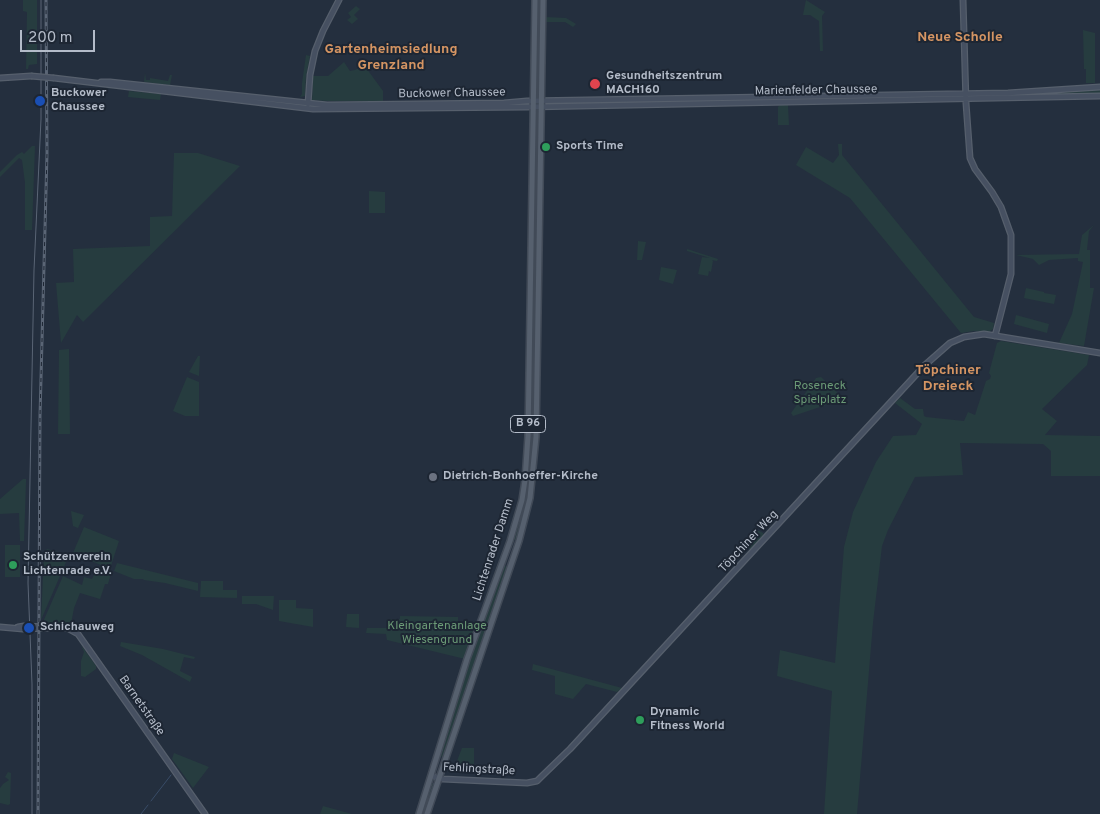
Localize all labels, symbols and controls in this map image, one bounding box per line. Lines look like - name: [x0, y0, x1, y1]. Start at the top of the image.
- scale bar: [22, 20, 98, 52]
- text: 200 m: [28, 29, 73, 48]
- district label: Neue Scholle: [917, 30, 1003, 46]
- district label: Gartenheimsiedlung Grenzland: [324, 42, 458, 74]
- place label: Gesundheitszentrum MACH160: [606, 70, 722, 98]
- marker: Gesundheitszentrum MACH160: [588, 77, 602, 91]
- street label: Marienfelder Chaussee: [755, 83, 877, 99]
- street label: Buckower Chaussee: [398, 86, 506, 102]
- place label: Buckower Chaussee: [51, 87, 107, 115]
- marker: Buckower Chaussee: [33, 94, 47, 108]
- place label: Sports Time: [556, 140, 623, 154]
- marker: Sports Time: [540, 141, 552, 153]
- district label: Töpchiner Dreieck: [915, 363, 981, 396]
- park label: Roseneck Spielplatz: [793, 380, 847, 408]
- road number: B 96: [510, 416, 546, 432]
- place label: Dietrich-Bonhoeffer-Kirche: [443, 470, 598, 484]
- marker: Dietrich-Bonhoeffer-Kirche: [427, 471, 439, 483]
- street label: Lichtenrader Damm: [471, 497, 517, 603]
- street label: Töpchiner Weg: [716, 508, 782, 576]
- place label: Schützenverein Lichtenrade e.V.: [23, 551, 112, 579]
- marker: Schützenverein Lichtenrade e.V.: [7, 559, 19, 571]
- park label: Kleingartenanlage Wiesengrund: [387, 620, 487, 648]
- marker: Schichauweg: [22, 621, 36, 635]
- place label: Schichauweg: [40, 621, 114, 635]
- street label: Barnetstraße: [115, 673, 167, 739]
- place label: Dynamic Fitness World: [650, 706, 725, 734]
- marker: Dynamic Fitness World: [634, 714, 646, 726]
- street label: Fehlingstraße: [443, 761, 515, 779]

